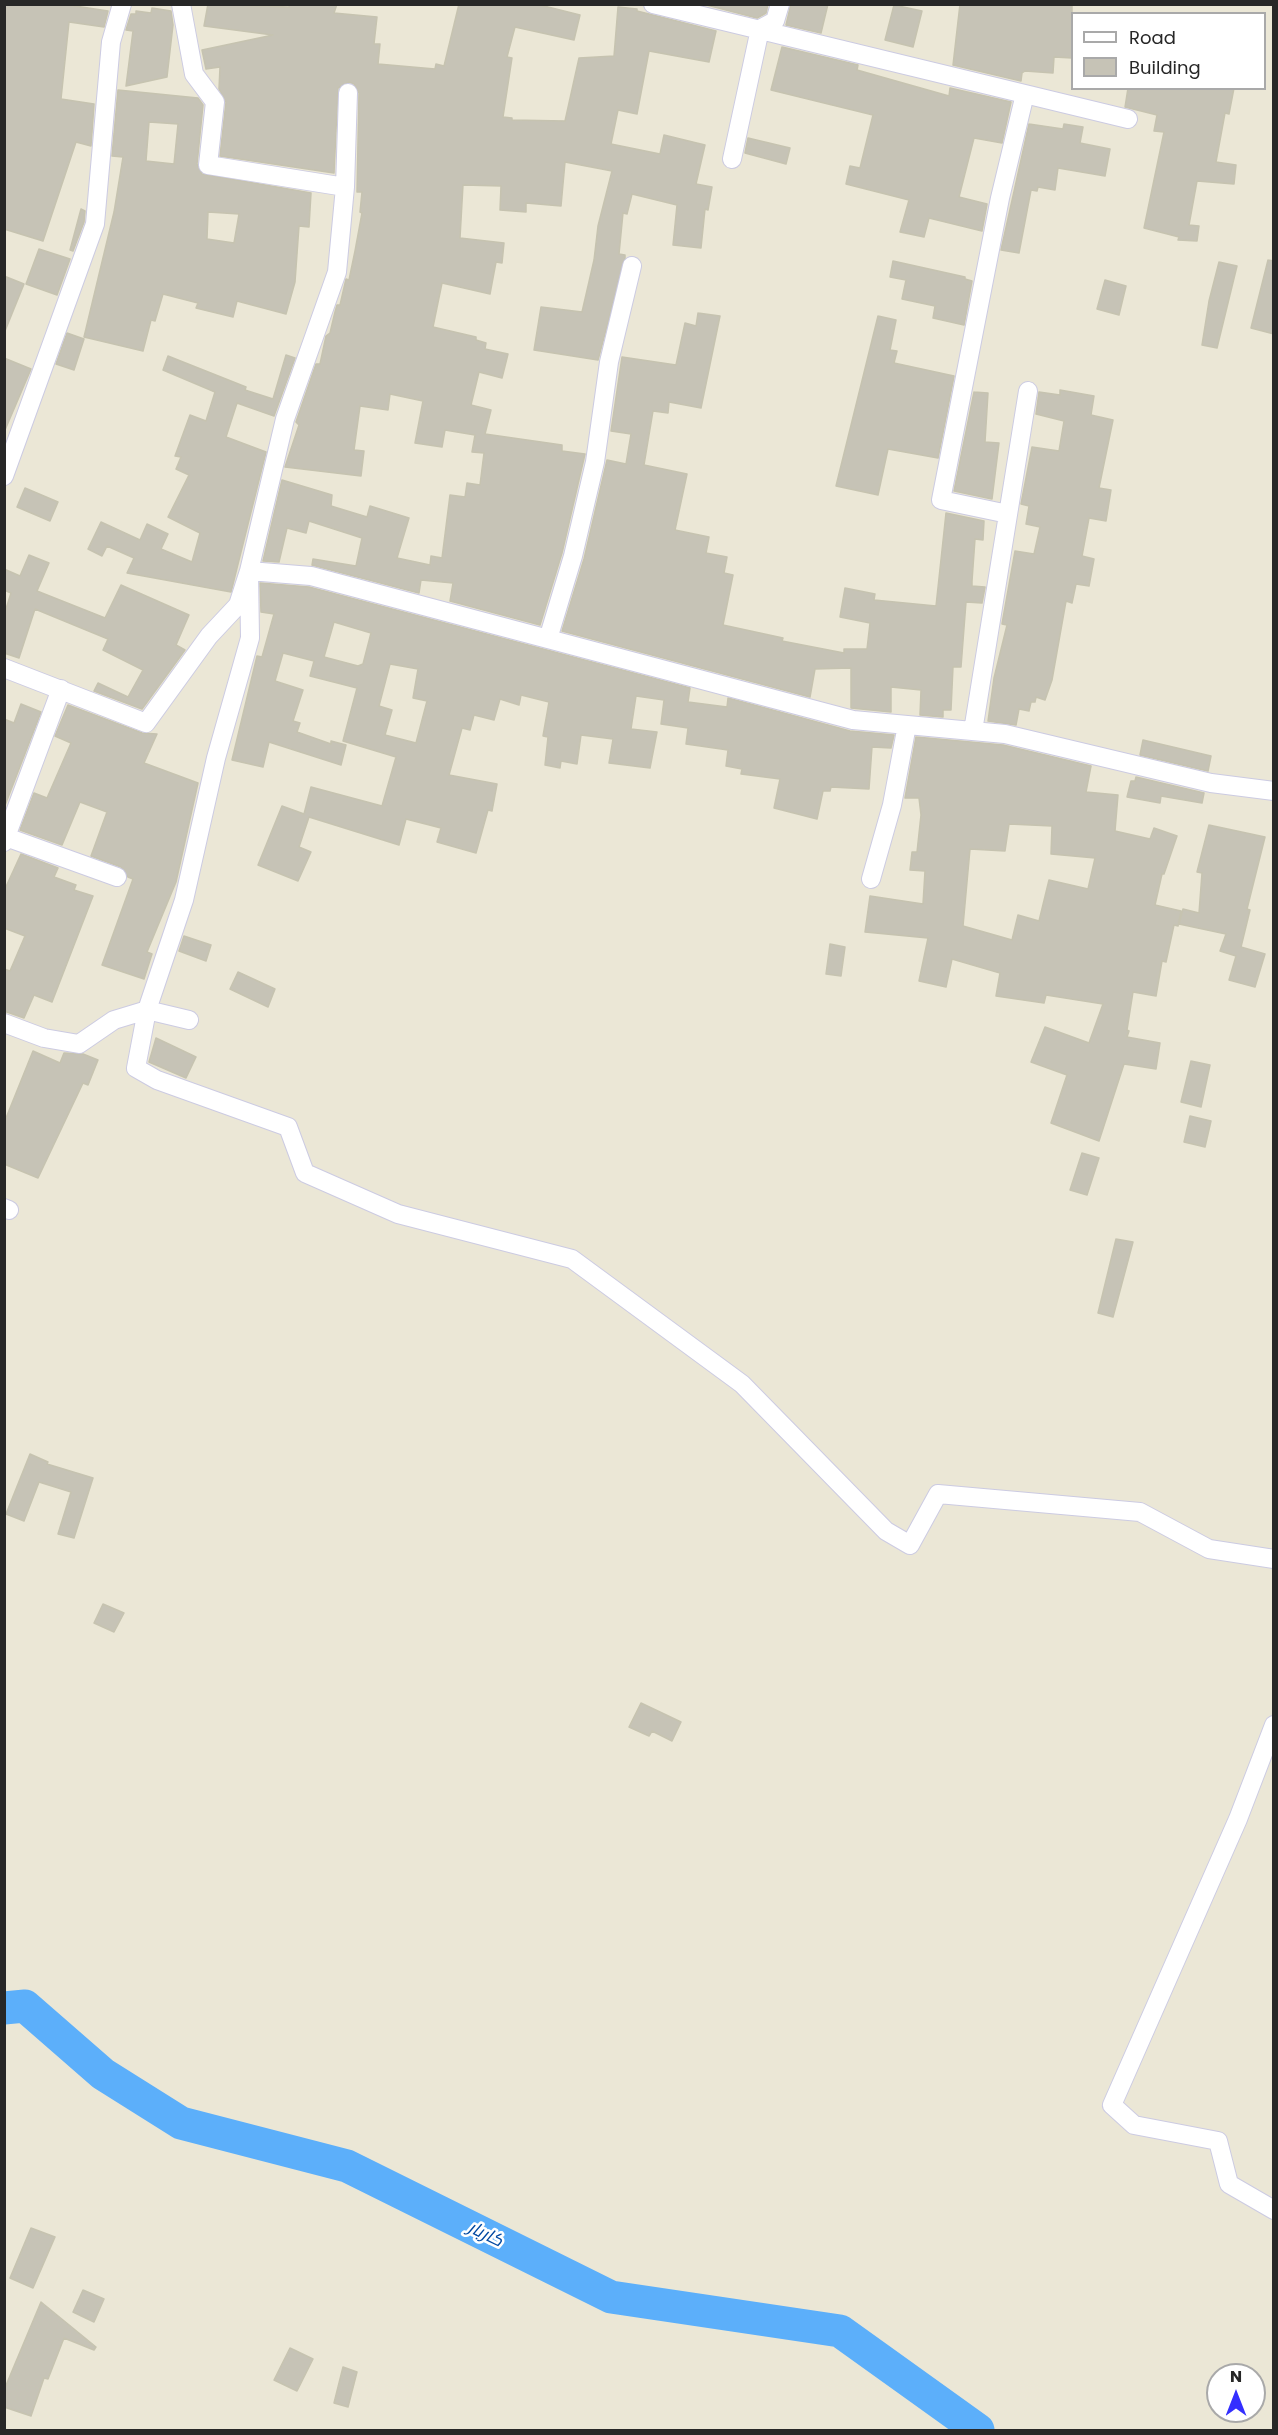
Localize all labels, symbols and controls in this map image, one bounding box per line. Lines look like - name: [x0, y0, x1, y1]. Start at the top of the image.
- legend: [1071, 12, 1266, 90]
- text: Road: [1129, 25, 1176, 50]
- text: Building: [1129, 55, 1201, 80]
- water label: کاربار: [464, 2217, 506, 2253]
- north arrow: [1206, 2363, 1266, 2423]
- text: N: [1230, 2365, 1242, 2388]

